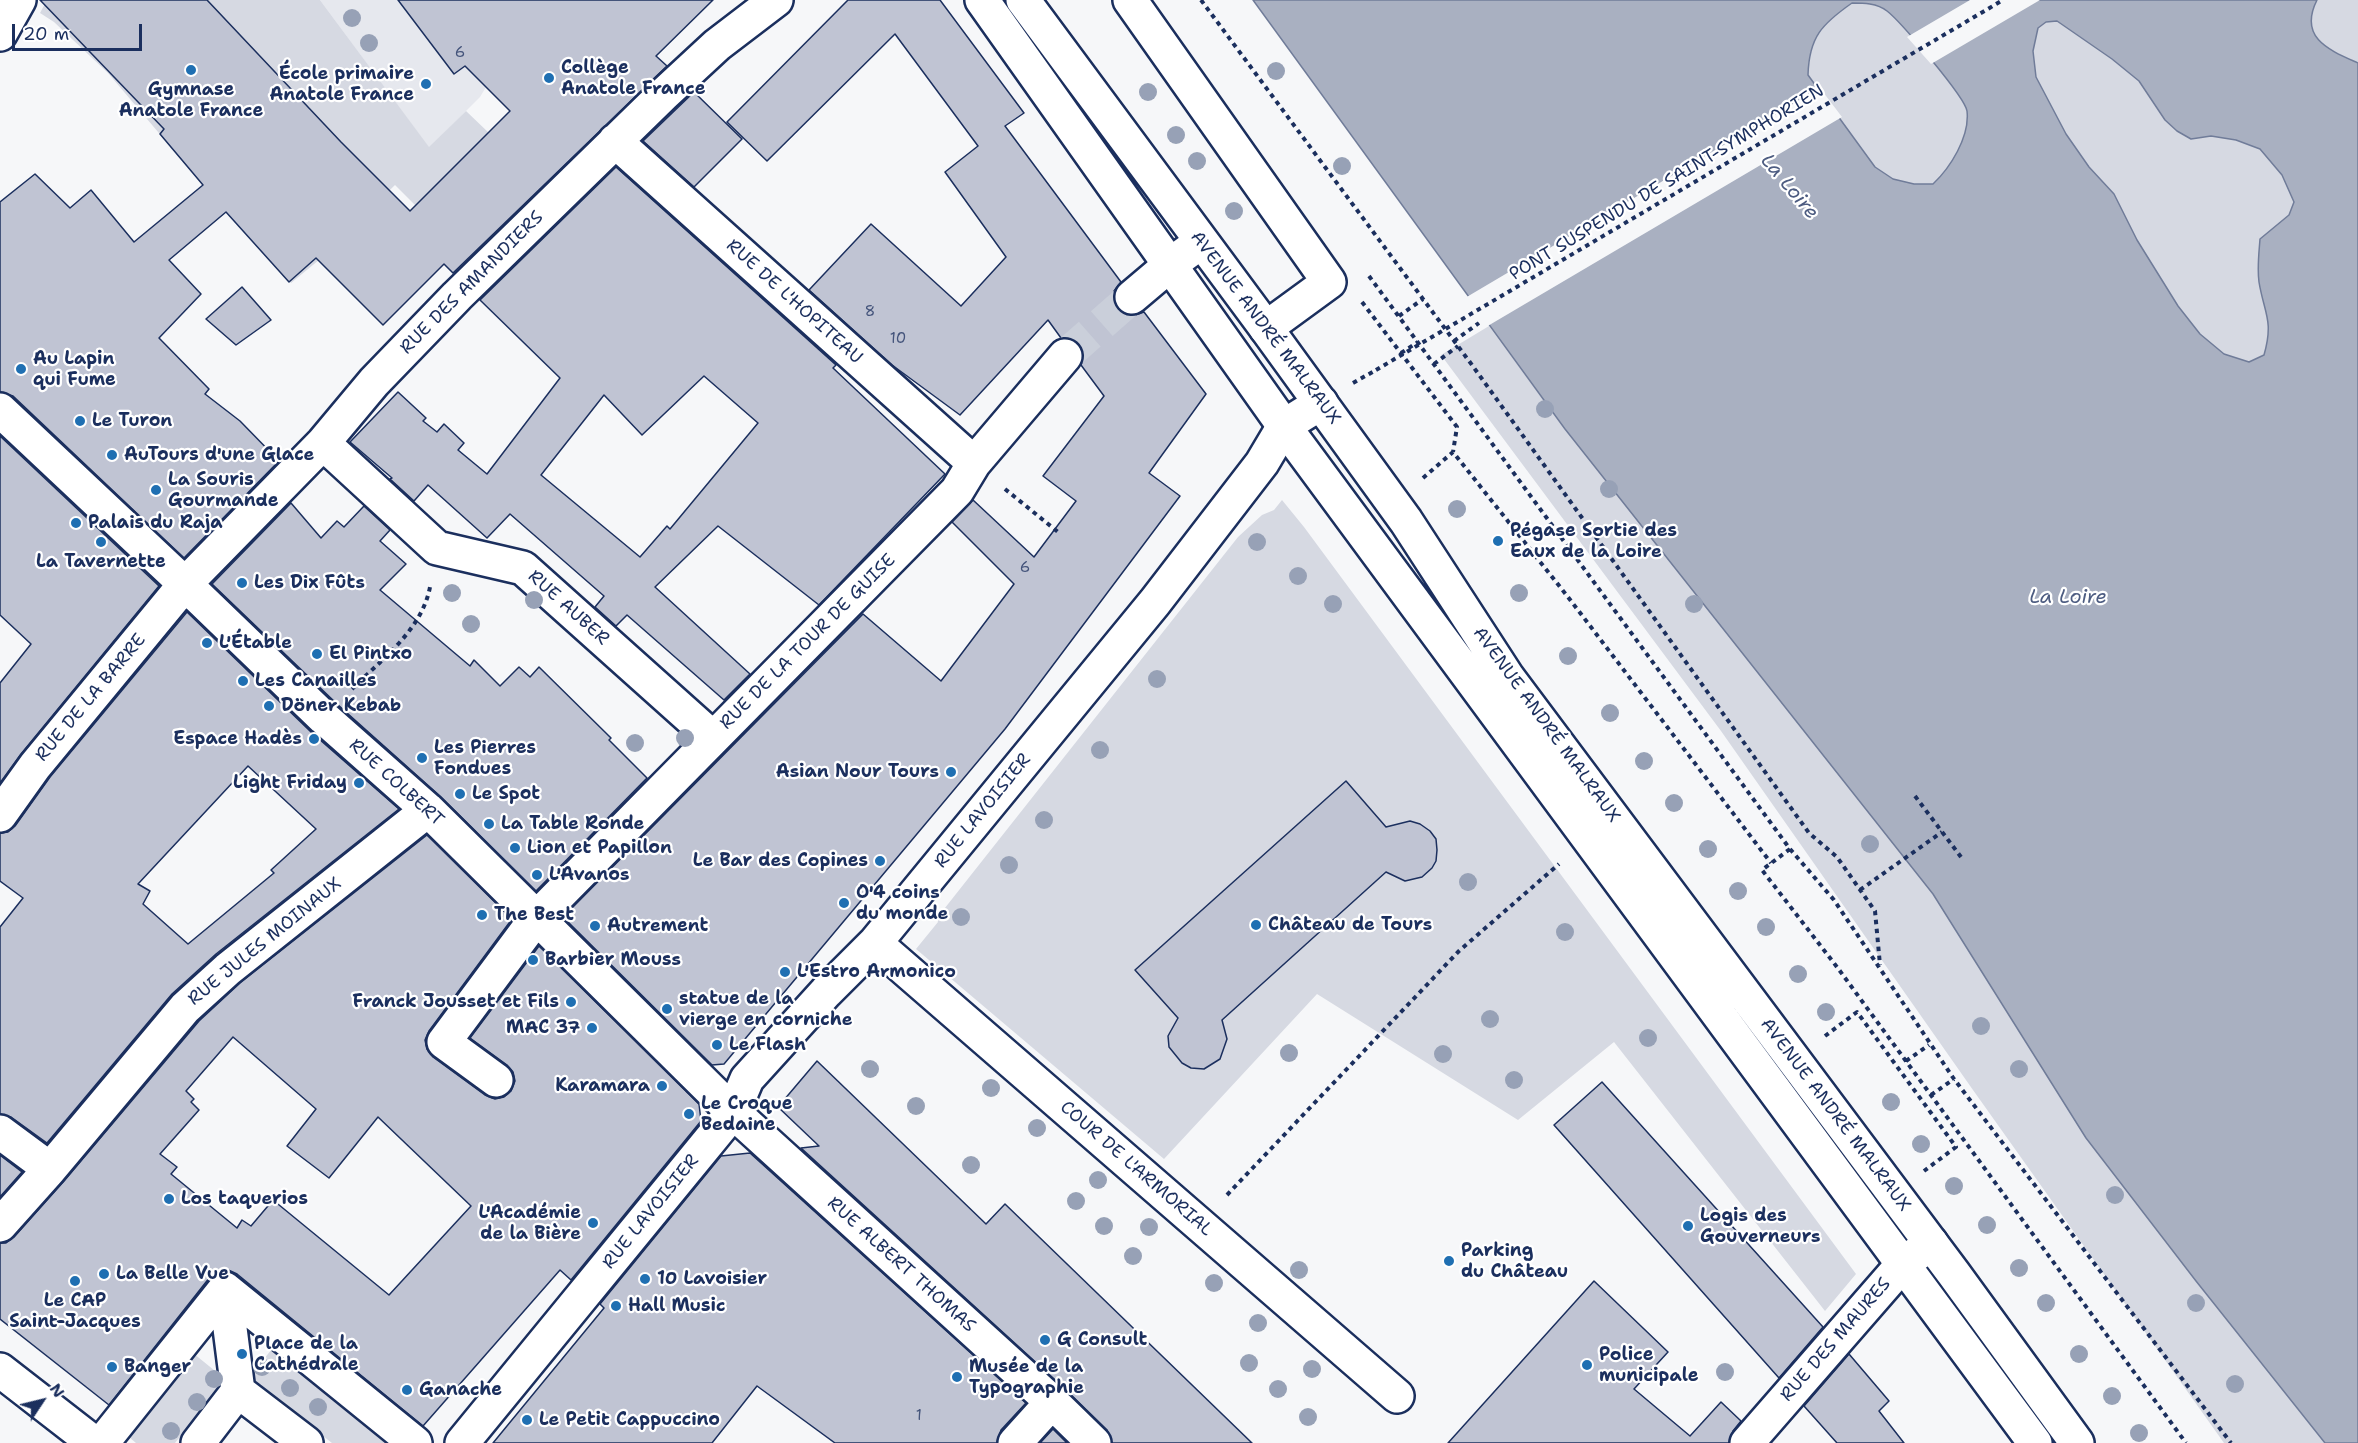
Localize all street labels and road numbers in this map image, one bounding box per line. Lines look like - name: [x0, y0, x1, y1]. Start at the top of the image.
- street label: PONT SUSPENDU DE SAINT-SYMPHORIEN: [1506, 80, 1828, 286]
- street label: RUE DES AMANDIERS: [396, 207, 548, 359]
- street label: AVENUE ANDRÉ MALRAUX: [1185, 227, 1345, 429]
- street label: RUE DE L'HOPITEAU: [722, 235, 866, 369]
- street label: RUE DE LA TOUR DE GUISE: [716, 550, 900, 734]
- street label: RUE AUBER: [523, 566, 613, 650]
- street label: AVENUE ANDRÉ MALRAUX: [1468, 623, 1624, 827]
- street label: RUE DE LA BARRE: [31, 630, 151, 766]
- street label: RUE COLBERT: [344, 735, 448, 831]
- street label: RUE LAVOISIER: [930, 750, 1036, 872]
- street label: RUE JULES MOINAUX: [184, 873, 346, 1011]
- street label: AVENUE ANDRÉ MALRAUX: [1755, 1014, 1915, 1216]
- street label: COUR DE L'ARMORIAL: [1055, 1097, 1217, 1241]
- street label: RUE LAVOISIER: [598, 1151, 704, 1273]
- street label: RUE ALBERT THOMAS: [822, 1193, 980, 1337]
- street label: RUE DES MAURES: [1776, 1274, 1896, 1406]

